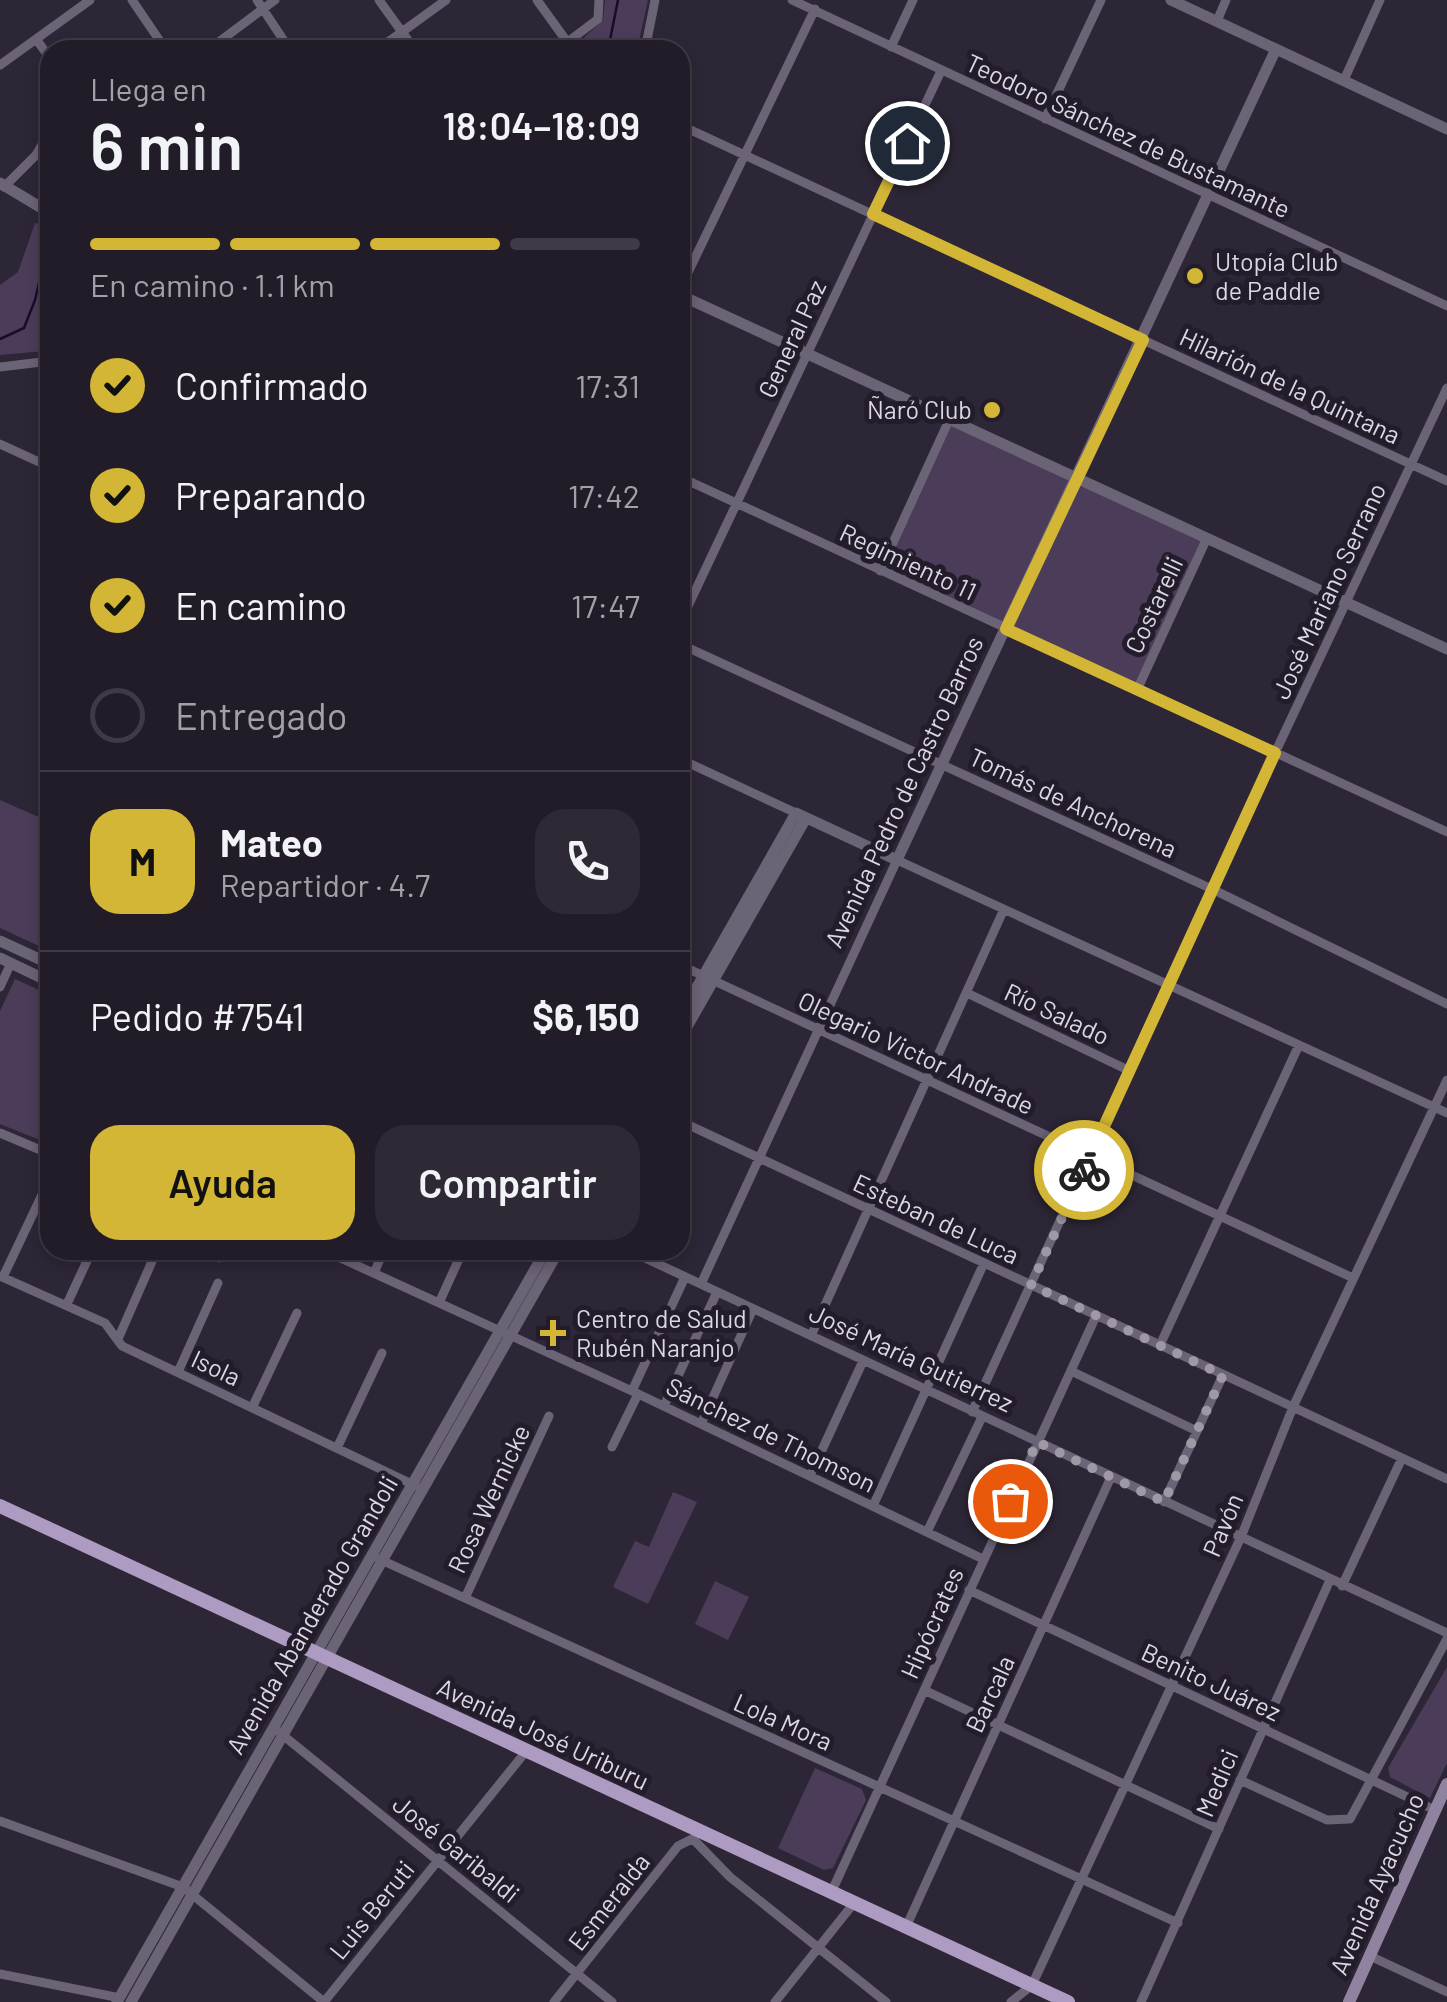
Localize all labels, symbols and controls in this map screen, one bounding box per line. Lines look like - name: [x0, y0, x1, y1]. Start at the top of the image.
- street label: Teodoro Sánchez de Bustamante: [962, 47, 1295, 224]
- text: Llega en: [90, 69, 207, 107]
- pin: [865, 101, 950, 186]
- text: 18:04–18:09: [443, 102, 640, 148]
- text: 6 min: [90, 105, 243, 183]
- icon: home: [880, 116, 935, 171]
- place label: Utopía Club de Paddle: [1215, 246, 1338, 305]
- text: En camino · 1.1 km: [90, 265, 335, 303]
- marker: Utopía Club de Paddle: [1184, 265, 1206, 287]
- street label: General Paz: [751, 275, 831, 402]
- street label: Hilarión de la Quintana: [1175, 321, 1405, 449]
- icon: check: [90, 358, 145, 413]
- text: Confirmado: [175, 362, 369, 408]
- text: 17:31: [575, 366, 640, 404]
- place label: Ñaró Club: [867, 394, 972, 424]
- marker: Ñaró Club: [981, 399, 1003, 421]
- icon: check: [90, 468, 145, 523]
- text: Preparando: [175, 472, 367, 518]
- text: 17:42: [568, 476, 640, 514]
- street label: José Mariano Serrano: [1265, 478, 1391, 703]
- street label: Regimiento 11: [835, 516, 981, 606]
- street label: Costarelli: [1118, 552, 1188, 658]
- icon: check: [90, 578, 145, 633]
- text: En camino: [175, 582, 347, 628]
- text: 17:47: [571, 586, 640, 624]
- street label: Avenida Pedro de Castro Barros: [818, 631, 989, 952]
- text: Entregado: [175, 692, 347, 738]
- street label: Tomás de Anchorena: [965, 741, 1182, 863]
- button: phone: [535, 809, 640, 914]
- text: Mateo: [220, 819, 323, 865]
- text: M: [129, 838, 156, 884]
- text: Repartidor · 4.7: [220, 865, 430, 903]
- street label: Río Salado: [1000, 976, 1115, 1050]
- street label: Olegario Victor Andrade: [794, 984, 1039, 1120]
- text: Pedido #7541: [90, 993, 305, 1039]
- text: $6,150: [532, 993, 640, 1039]
- courier: [1034, 1120, 1134, 1220]
- button: Ayuda: [90, 1125, 355, 1240]
- button: Compartir: [375, 1125, 640, 1240]
- icon: bike: [1057, 1143, 1112, 1198]
- street label: Esteban de Luca: [849, 1167, 1024, 1270]
- street label: José María Gutierrez: [805, 1297, 1018, 1417]
- place label: Centro de Salud Rubén Naranjo: [576, 1303, 747, 1362]
- marker: Centro de Salud Rubén Naranjo: [540, 1320, 566, 1346]
- street label: Isola: [187, 1343, 246, 1391]
- street label: Sánchez de Thomson: [662, 1370, 881, 1498]
- street label: Rosa Wernicke: [441, 1420, 536, 1577]
- pin: [968, 1459, 1053, 1544]
- street label: Avenida Abanderado Grandoli: [219, 1470, 403, 1759]
- icon: bag: [983, 1474, 1038, 1529]
- street label: Pavón: [1195, 1489, 1249, 1561]
- street label: Hipócrates: [893, 1562, 969, 1683]
- street label: Benito Juárez: [1137, 1636, 1286, 1726]
- street label: Barcala: [958, 1650, 1020, 1737]
- street label: Avenida José Uriburu: [433, 1671, 654, 1795]
- street label: Lola Mora: [729, 1686, 837, 1756]
- street label: Medici: [1188, 1744, 1244, 1821]
- street label: José Garibaldi: [387, 1788, 526, 1908]
- street label: Avenida Ayacucho: [1323, 1788, 1430, 1979]
- street label: Esmeralda: [561, 1847, 655, 1956]
- street label: Luis Beruti: [322, 1854, 420, 1965]

